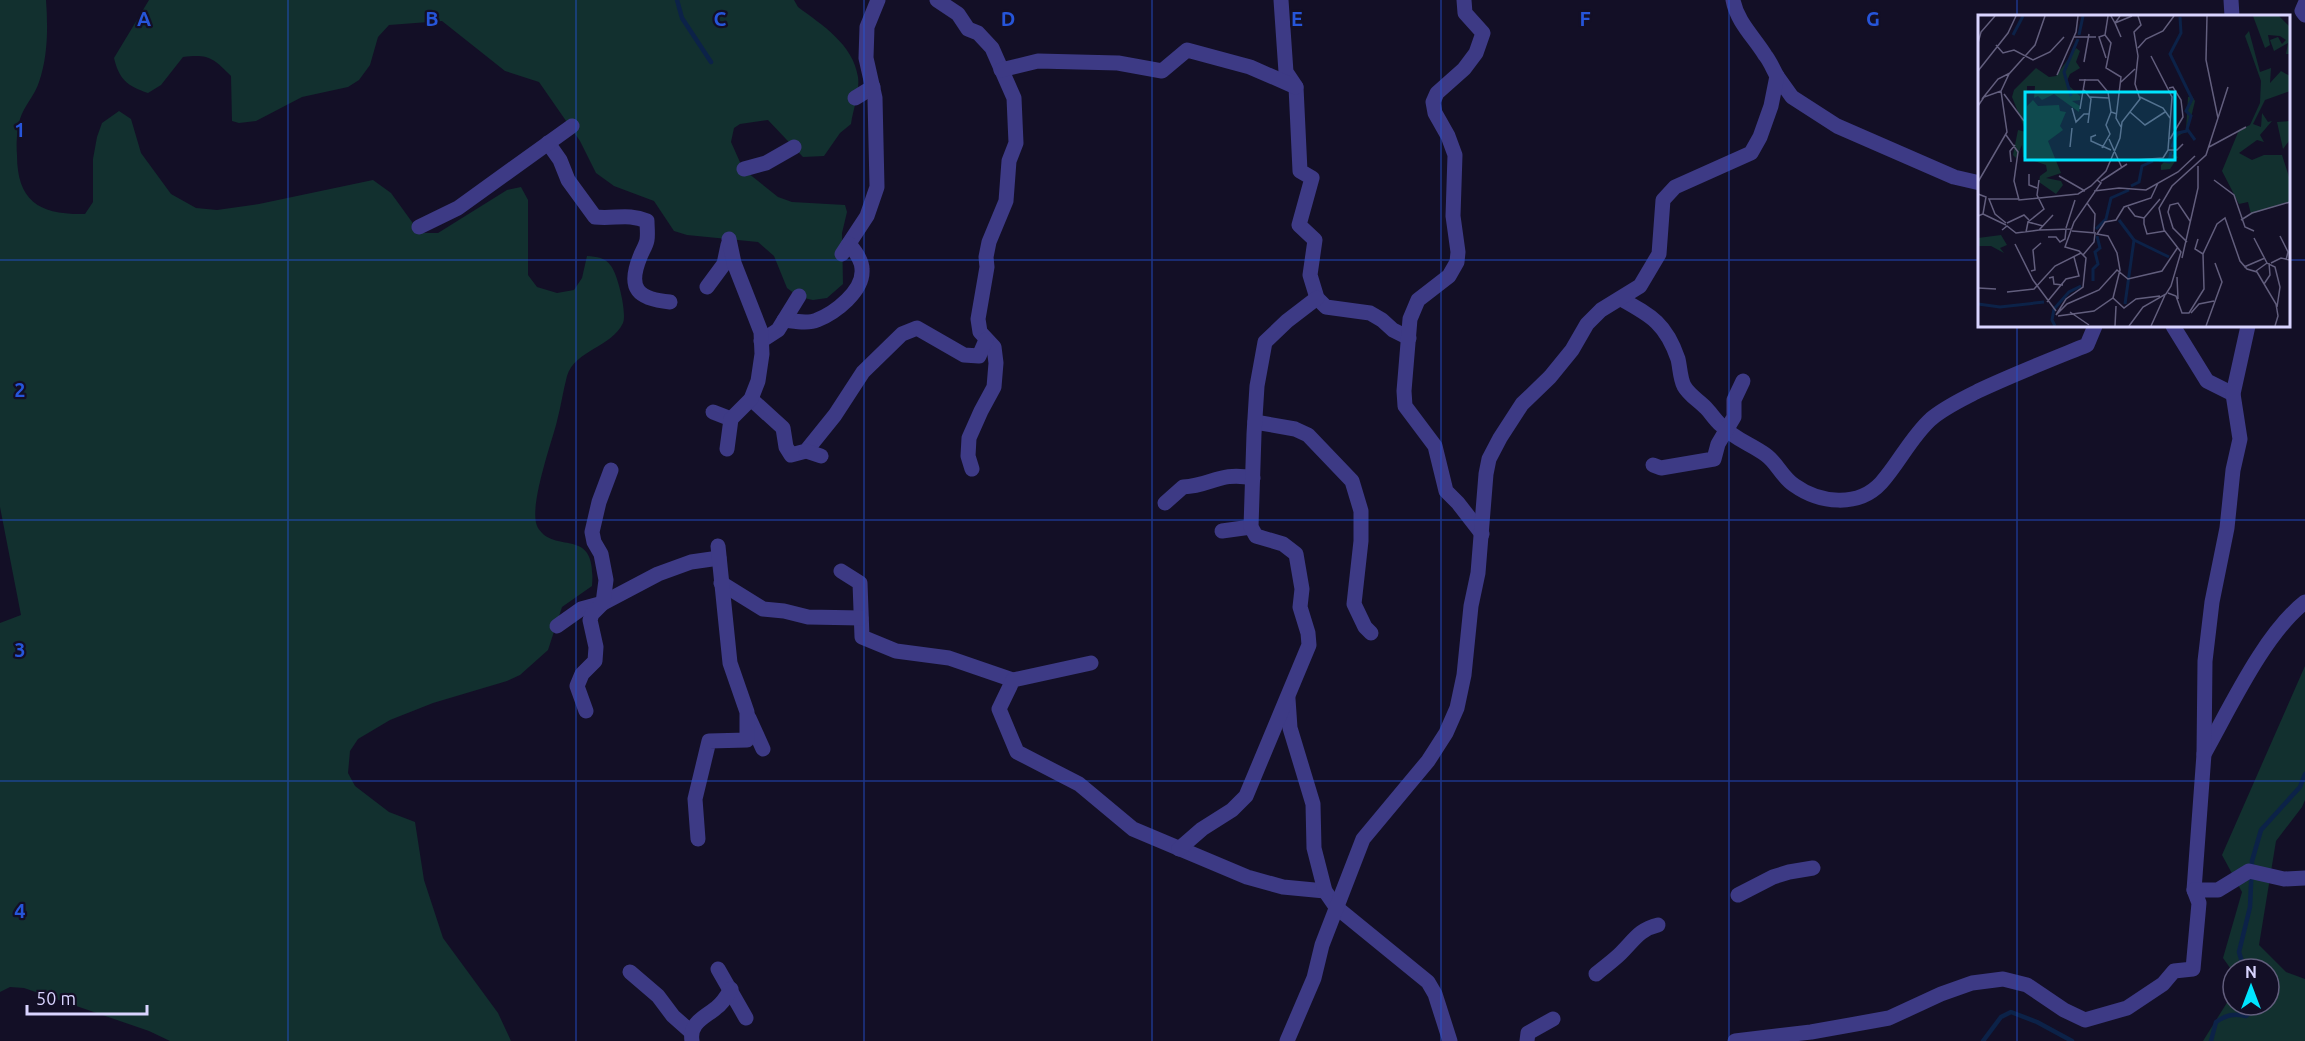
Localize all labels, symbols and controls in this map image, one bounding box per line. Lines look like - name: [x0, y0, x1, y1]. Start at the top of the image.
- text: A: [137, 7, 151, 30]
- text: B: [425, 7, 439, 30]
- text: C: [714, 7, 727, 30]
- text: D: [1001, 7, 1015, 30]
- text: E: [1291, 7, 1303, 30]
- text: F: [1579, 7, 1591, 30]
- text: G: [1866, 7, 1880, 30]
- inset map: [1978, 15, 2290, 327]
- text: 1: [14, 118, 26, 141]
- text: 2: [14, 378, 26, 401]
- text: 3: [14, 638, 26, 661]
- text: 4: [14, 899, 26, 922]
- north arrow: [2221, 957, 2281, 1017]
- text: N: [2245, 963, 2257, 981]
- scale bar: [27, 978, 147, 1016]
- text: 50 m: [36, 988, 76, 1008]

